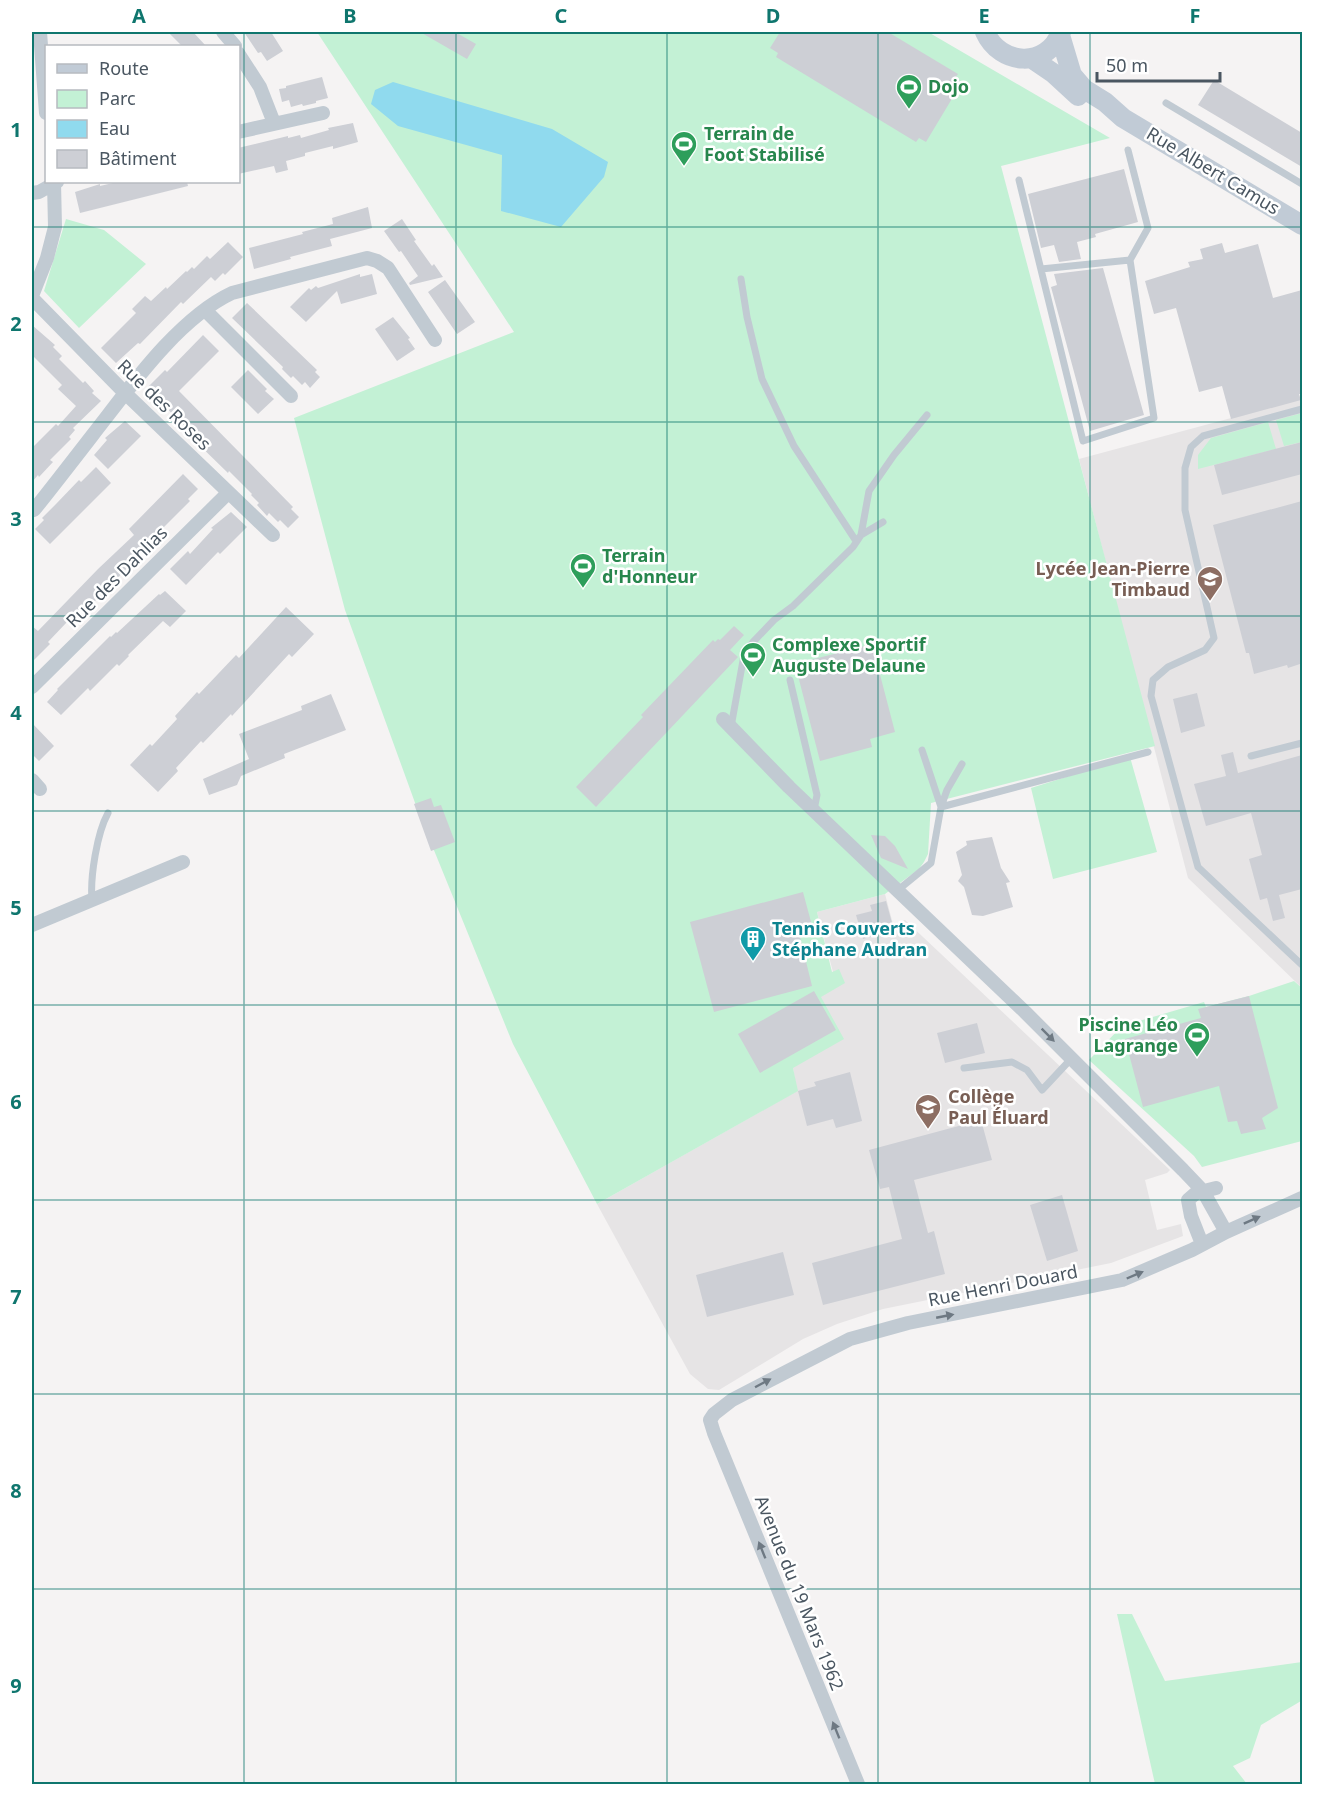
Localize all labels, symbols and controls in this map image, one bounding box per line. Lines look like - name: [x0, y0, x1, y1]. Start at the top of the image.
- text: A: [132, 2, 146, 29]
- text: B: [343, 2, 357, 29]
- text: C: [555, 2, 568, 29]
- text: D: [766, 2, 780, 29]
- text: E: [978, 2, 990, 29]
- text: F: [1190, 2, 1200, 29]
- legend: [45, 45, 240, 183]
- scale bar: [1097, 45, 1220, 83]
- text: 50 m: [1106, 53, 1148, 77]
- text: Route: [99, 56, 149, 80]
- sports icon: Dojo: [894, 72, 924, 110]
- place label: Dojo: [928, 74, 969, 98]
- text: Parc: [99, 86, 136, 110]
- text: 1: [10, 116, 22, 143]
- text: Eau: [99, 116, 130, 140]
- place label: Terrain de Foot Stabilisé: [704, 121, 825, 166]
- street label: Rue Albert Camus: [1143, 121, 1284, 219]
- sports icon: Terrain de Foot Stabilisé: [669, 129, 699, 167]
- text: Bâtiment: [99, 146, 177, 170]
- text: 2: [10, 310, 22, 337]
- street label: Rue des Roses: [113, 354, 217, 455]
- text: 3: [10, 505, 22, 532]
- street label: Rue des Dahlias: [60, 520, 172, 632]
- place label: Terrain d'Honneur: [602, 543, 697, 588]
- sports icon: Terrain d'Honneur: [568, 551, 598, 589]
- place label: Lycée Jean-Pierre Timbaud: [1035, 556, 1190, 601]
- school or university icon: Lycée Jean-Pierre Timbaud: [1195, 564, 1225, 602]
- place label: Complexe Sportif Auguste Delaune: [772, 632, 927, 677]
- sports icon: Complexe Sportif Auguste Delaune: [738, 640, 768, 678]
- text: 4: [10, 699, 22, 726]
- text: 5: [10, 894, 22, 921]
- place label: Tennis Couverts Stéphane Audran: [772, 916, 927, 961]
- building icon: Tennis Couverts Stéphane Audran: [738, 924, 768, 962]
- place label: Piscine Léo Lagrange: [1079, 1012, 1178, 1057]
- sports icon: Piscine Léo Lagrange: [1182, 1020, 1212, 1058]
- one-way arrow: [1041, 1028, 1055, 1042]
- place label: Collège Paul Éluard: [948, 1084, 1049, 1129]
- text: 6: [10, 1088, 22, 1115]
- school or university icon: Collège Paul Éluard: [913, 1092, 943, 1130]
- one-way arrow: [1244, 1216, 1261, 1225]
- street label: Rue Henri Douard: [926, 1259, 1080, 1311]
- one-way arrow: [1126, 1270, 1143, 1279]
- text: 7: [10, 1283, 22, 1310]
- one-way arrow: [935, 1311, 954, 1320]
- one-way arrow: [754, 1379, 772, 1389]
- text: 8: [10, 1477, 22, 1504]
- street label: Avenue du 19 Mars 1962: [750, 1492, 850, 1694]
- one-way arrow: [757, 1541, 766, 1559]
- text: 9: [10, 1672, 22, 1699]
- one-way arrow: [831, 1721, 841, 1739]

